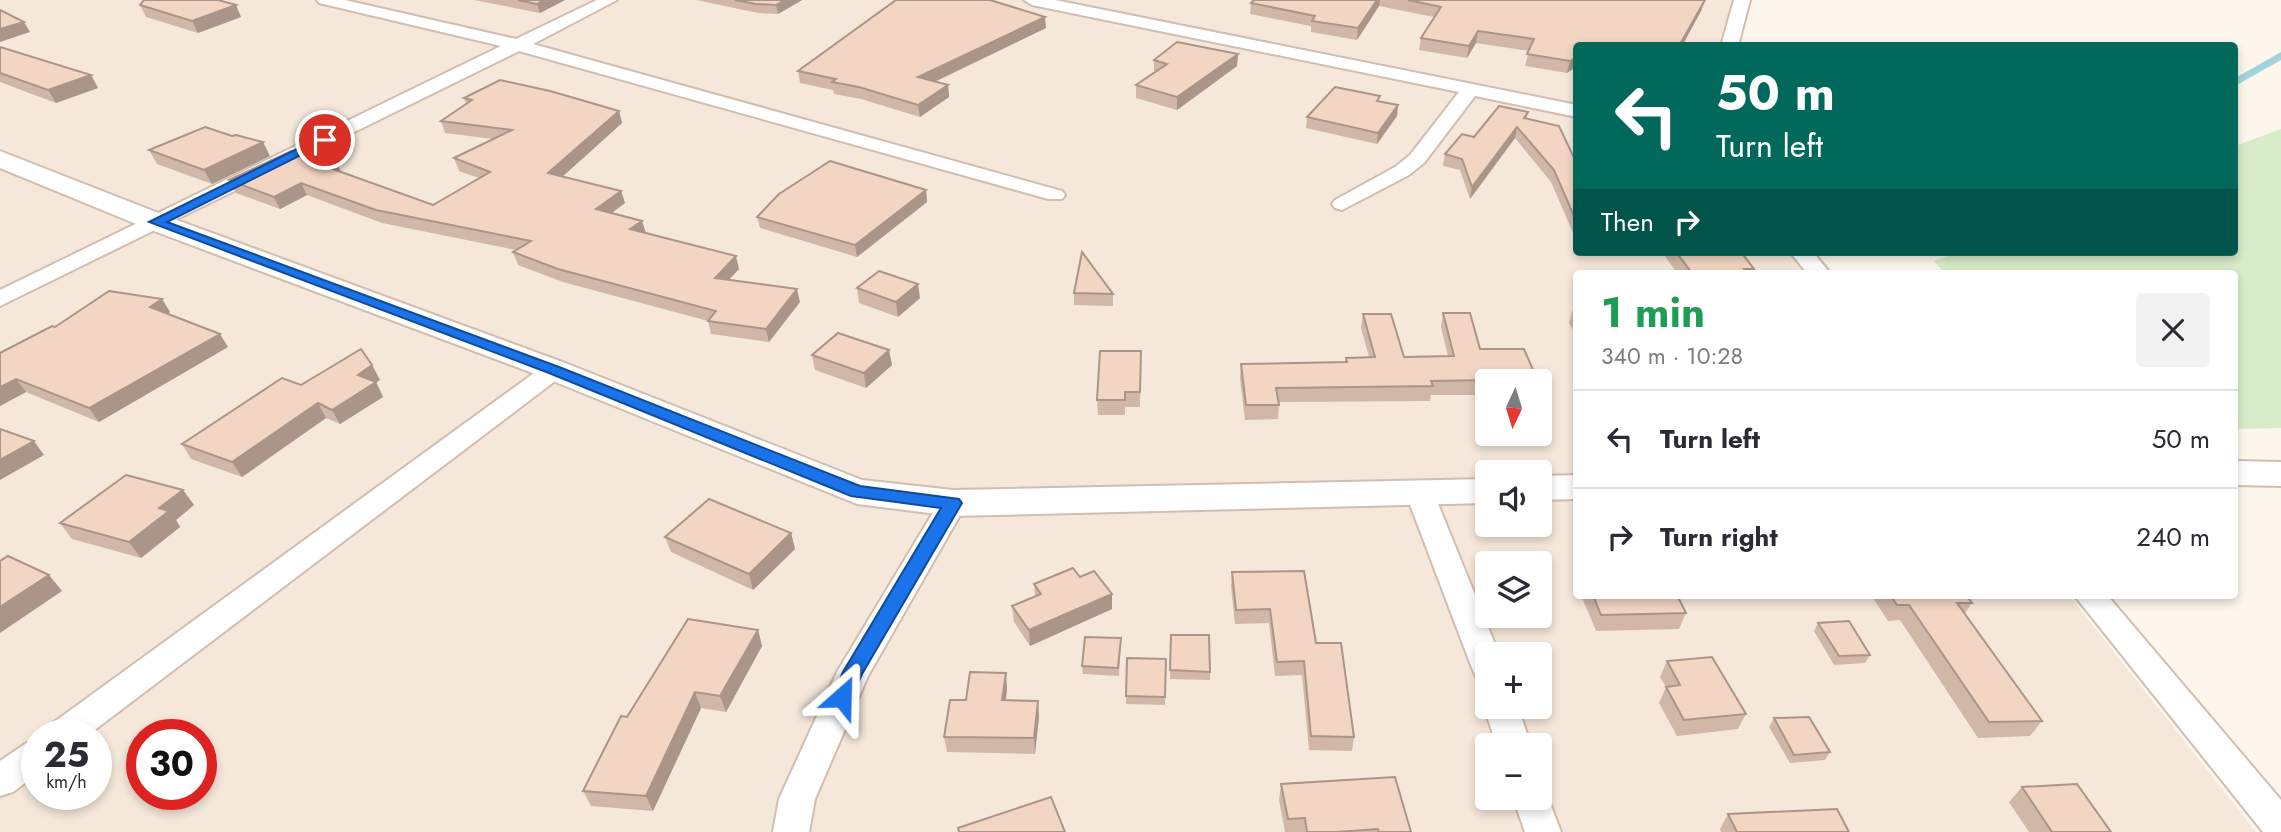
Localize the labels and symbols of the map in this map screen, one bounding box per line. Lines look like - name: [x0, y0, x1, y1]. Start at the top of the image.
- pin: [295, 110, 355, 170]
- north arrow: [1475, 369, 1552, 446]
- position arrow: [805, 660, 879, 734]
- speed limit sign: 30: [126, 719, 217, 810]

